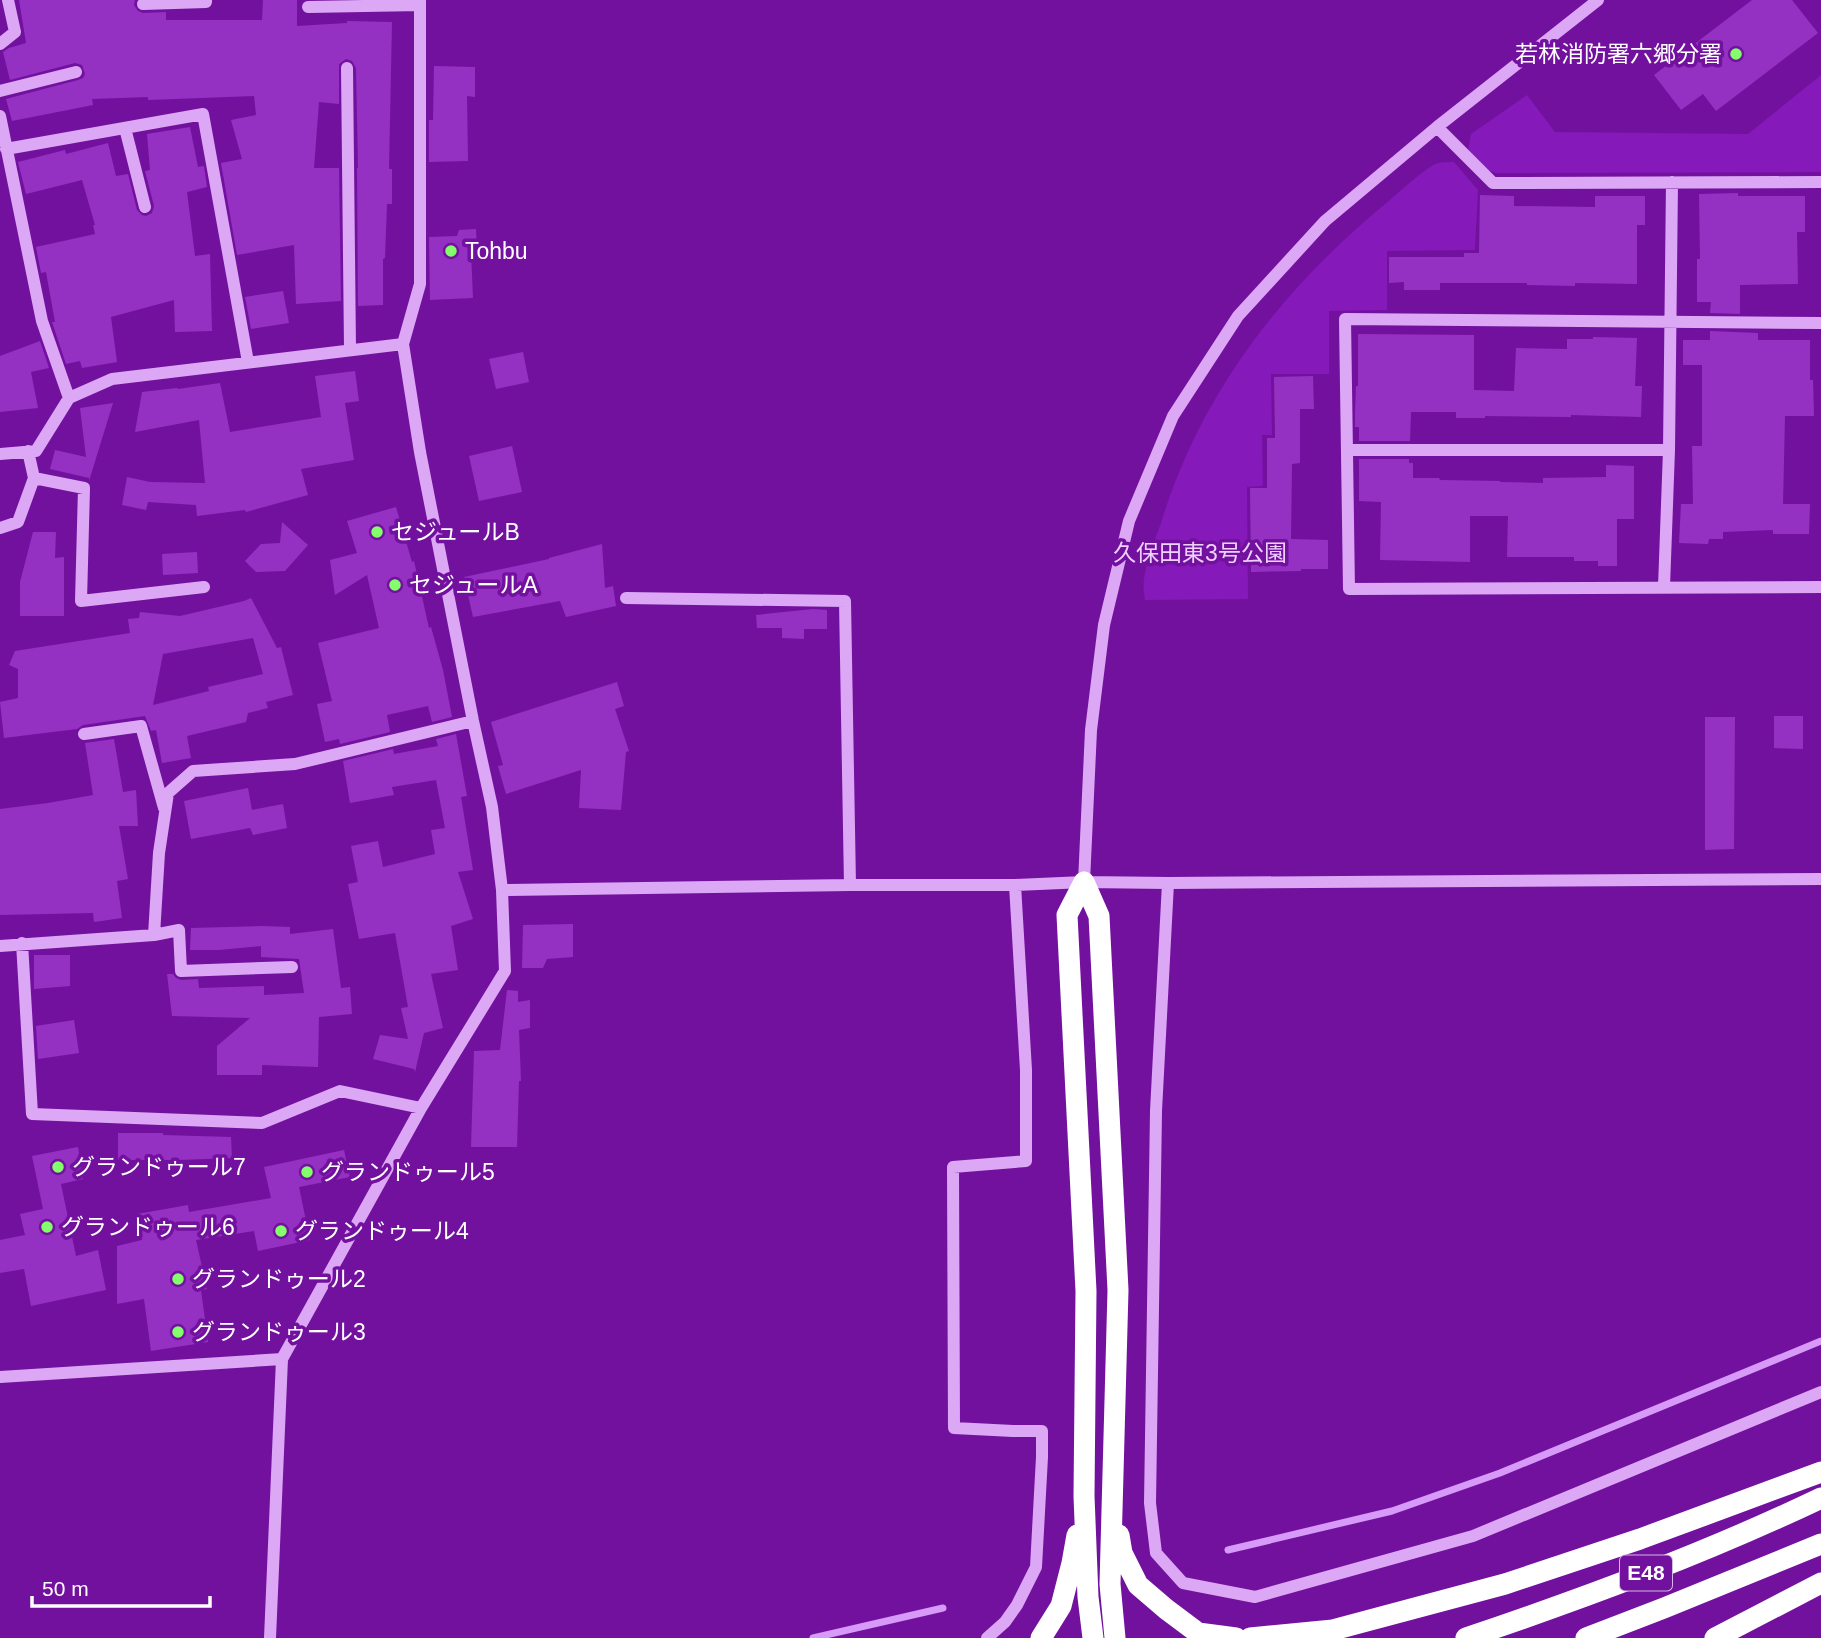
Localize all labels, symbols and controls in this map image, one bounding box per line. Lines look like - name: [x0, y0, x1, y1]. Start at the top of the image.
- place label: 若林消防署六郷分署: [1515, 41, 1722, 67]
- marker: 若林消防署六郷分署: [1728, 46, 1744, 62]
- place label: Tohbu: [465, 238, 528, 264]
- marker: Tohbu: [443, 243, 459, 259]
- place label: セジュールB: [391, 519, 520, 545]
- marker: セジュールB: [369, 524, 385, 540]
- park label: 久保田東3号公園: [1113, 540, 1287, 566]
- place label: セジュールA: [409, 572, 538, 598]
- marker: セジュールA: [387, 577, 403, 593]
- place label: グランドゥール7: [72, 1154, 246, 1180]
- marker: グランドゥール7: [50, 1159, 66, 1175]
- place label: グランドゥール5: [321, 1159, 495, 1185]
- marker: グランドゥール5: [299, 1164, 315, 1180]
- place label: グランドゥール6: [61, 1214, 235, 1240]
- place label: グランドゥール4: [295, 1218, 469, 1244]
- marker: グランドゥール6: [39, 1219, 55, 1235]
- marker: グランドゥール4: [273, 1223, 289, 1239]
- place label: グランドゥール2: [192, 1266, 366, 1292]
- marker: グランドゥール2: [170, 1271, 186, 1287]
- place label: グランドゥール3: [192, 1319, 366, 1345]
- marker: グランドゥール3: [170, 1324, 186, 1340]
- road number: E48: [1620, 1556, 1672, 1590]
- scale bar: [32, 1564, 210, 1608]
- text: 50 m: [42, 1577, 89, 1600]

